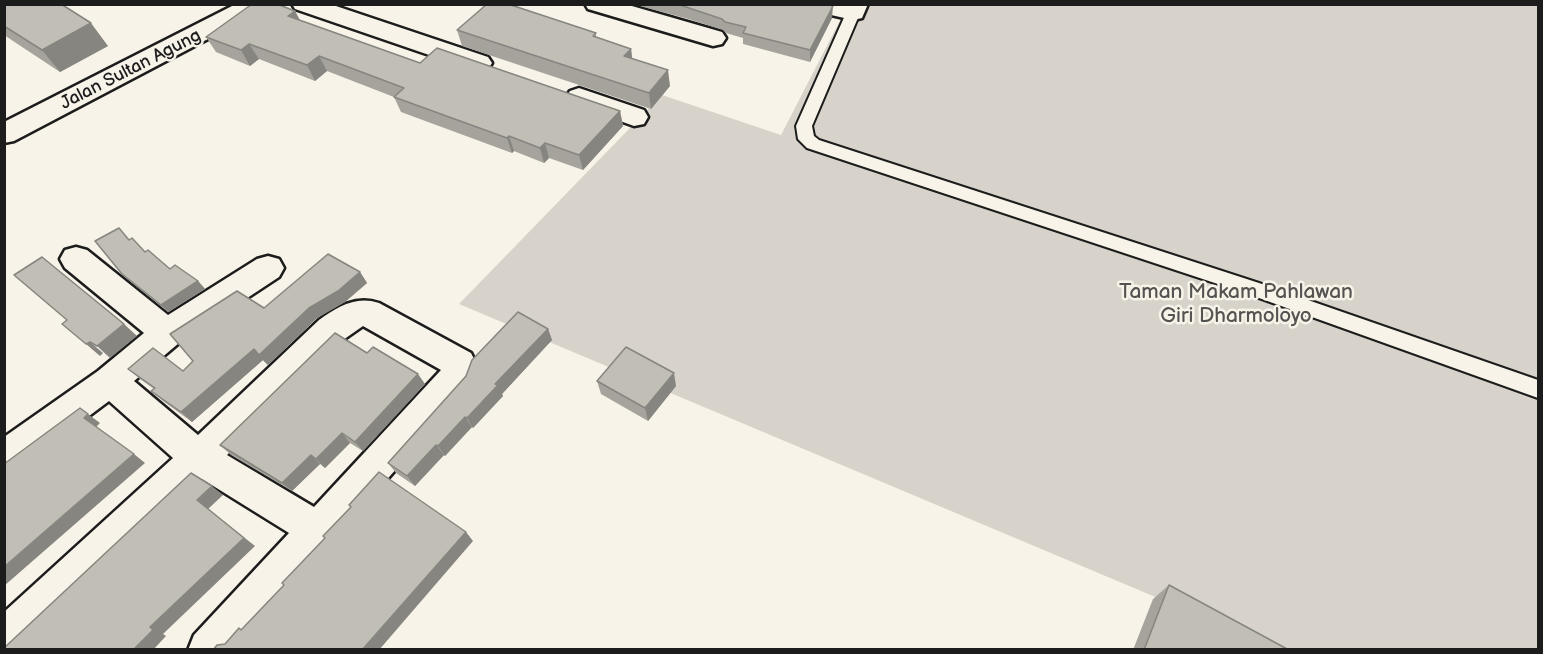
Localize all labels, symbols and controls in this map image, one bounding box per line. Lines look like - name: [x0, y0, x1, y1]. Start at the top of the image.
- street label: Jalan Sultan Agung: [57, 25, 205, 115]
- park label: Taman Makam Pahlawan Giri Dharmoloyo: [1119, 280, 1353, 330]

